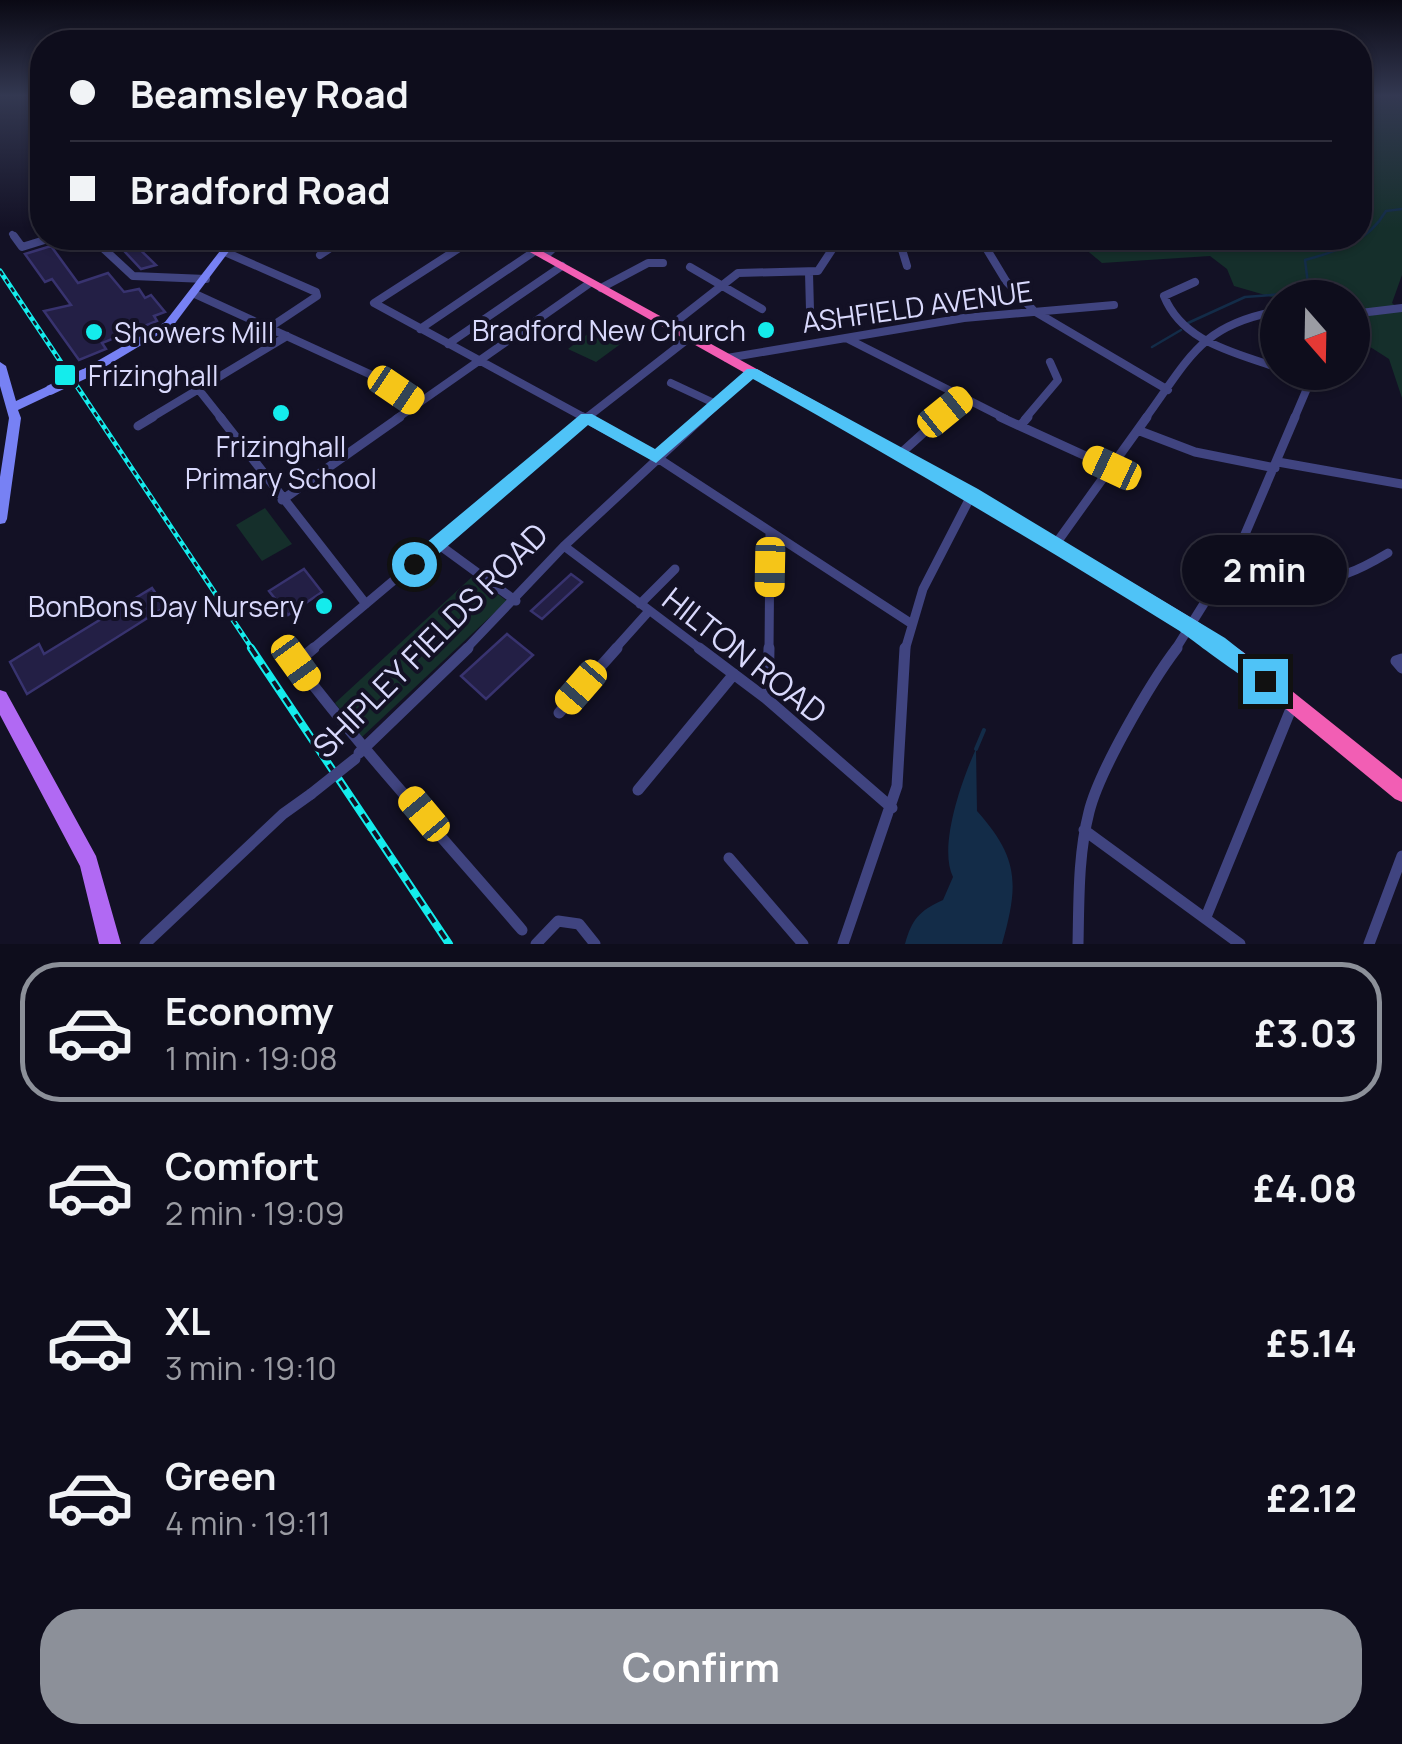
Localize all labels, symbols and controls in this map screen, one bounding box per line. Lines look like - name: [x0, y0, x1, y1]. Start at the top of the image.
- text: Beamsley Road: [130, 67, 409, 119]
- text: Bradford Road: [130, 163, 391, 215]
- street label: ASHFIELD AVENUE: [799, 271, 1035, 341]
- north arrow: [1260, 280, 1370, 390]
- map controls: [1260, 280, 1370, 390]
- place label: Bradford New Church: [472, 311, 746, 349]
- place label: Showers Mill: [114, 313, 274, 351]
- marker: Bradford New Church: [755, 319, 777, 341]
- marker: Showers Mill: [83, 321, 105, 343]
- place label: Frizinghall: [88, 356, 219, 394]
- car: [363, 361, 429, 419]
- marker: Frizinghall: [52, 362, 78, 388]
- car: [912, 381, 978, 443]
- marker: Frizinghall Primary School: [270, 402, 292, 424]
- place label: Frizinghall Primary School: [185, 427, 377, 497]
- car: [1078, 442, 1146, 494]
- street label: SHIPLEY FIELDS ROAD: [303, 513, 557, 767]
- callout: 2 min: [1182, 536, 1348, 606]
- car: [754, 537, 786, 597]
- route start: [392, 542, 437, 587]
- text: 2 min: [1223, 548, 1306, 592]
- street label: HILTON ROAD: [654, 577, 836, 733]
- place label: BonBons Day Nursery: [28, 587, 304, 625]
- marker: BonBons Day Nursery: [313, 595, 335, 617]
- car: [266, 630, 326, 696]
- car: [550, 655, 612, 719]
- route end: [1243, 659, 1288, 704]
- car: [393, 781, 455, 847]
- text: Economy: [165, 984, 334, 1036]
- icon: car: [45, 987, 135, 1077]
- text: £3.03: [1255, 1006, 1357, 1058]
- text: 1 min · 19:08: [165, 1036, 338, 1080]
- text: Comfort: [165, 1139, 319, 1191]
- icon: car: [45, 1142, 135, 1232]
- text: £4.08: [1253, 1161, 1357, 1213]
- text: 2 min · 19:09: [165, 1191, 345, 1235]
- text: XL: [165, 1294, 210, 1346]
- icon: car: [45, 1297, 135, 1387]
- text: £5.14: [1266, 1316, 1357, 1368]
- text: 3 min · 19:10: [165, 1346, 337, 1390]
- text: Green: [165, 1449, 277, 1501]
- icon: car: [45, 1452, 135, 1542]
- text: £2.12: [1266, 1471, 1357, 1523]
- text: 4 min · 19:11: [165, 1501, 331, 1545]
- button: Confirm: [40, 1609, 1362, 1724]

